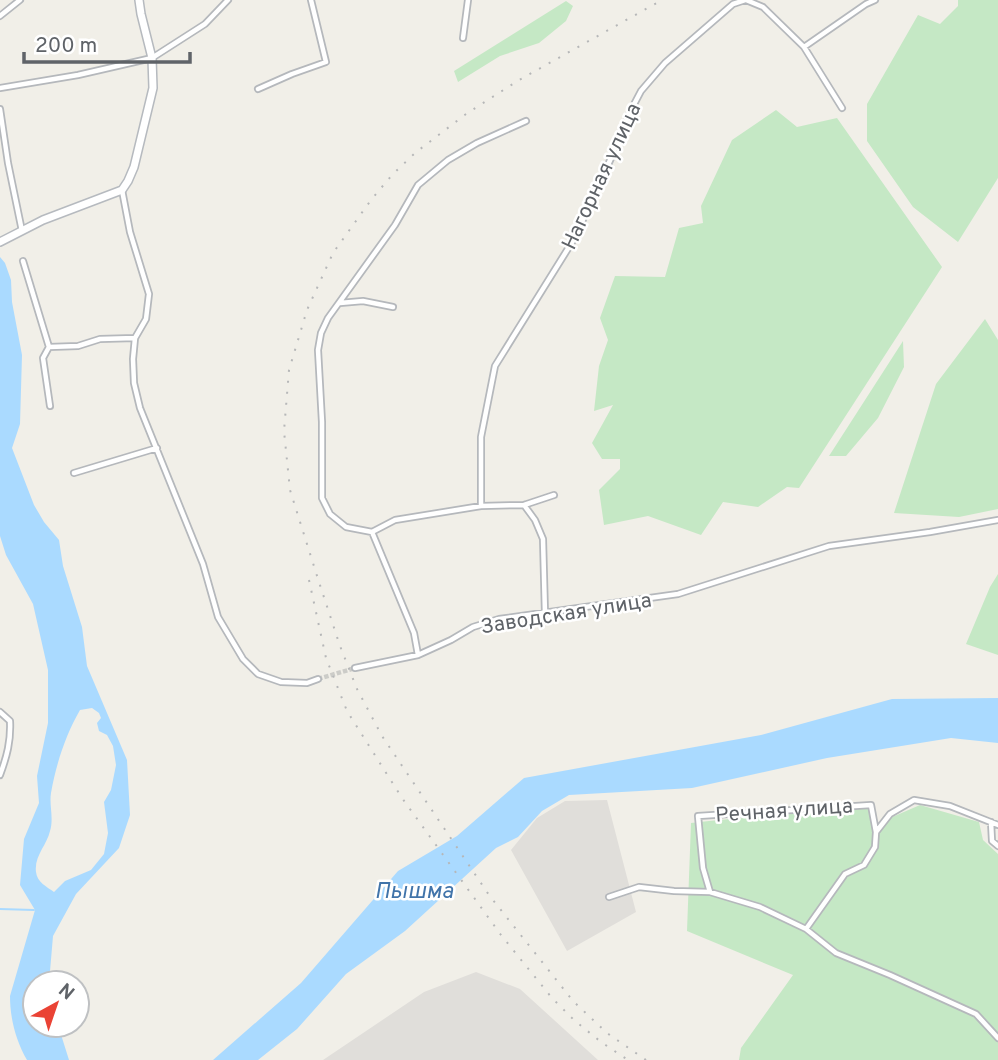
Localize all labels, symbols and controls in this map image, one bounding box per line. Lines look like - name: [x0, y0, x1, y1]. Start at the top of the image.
- scale bar: [24, 21, 191, 65]
- text: 200 m: [35, 33, 97, 60]
- street label: Нагорная улица: [557, 99, 648, 254]
- street label: Заводская улица: [479, 588, 654, 641]
- street label: Речная улица: [714, 793, 854, 830]
- water label: Пышма: [375, 878, 454, 907]
- north arrow: [21, 969, 91, 1039]
- text: N: [53, 979, 79, 1006]

